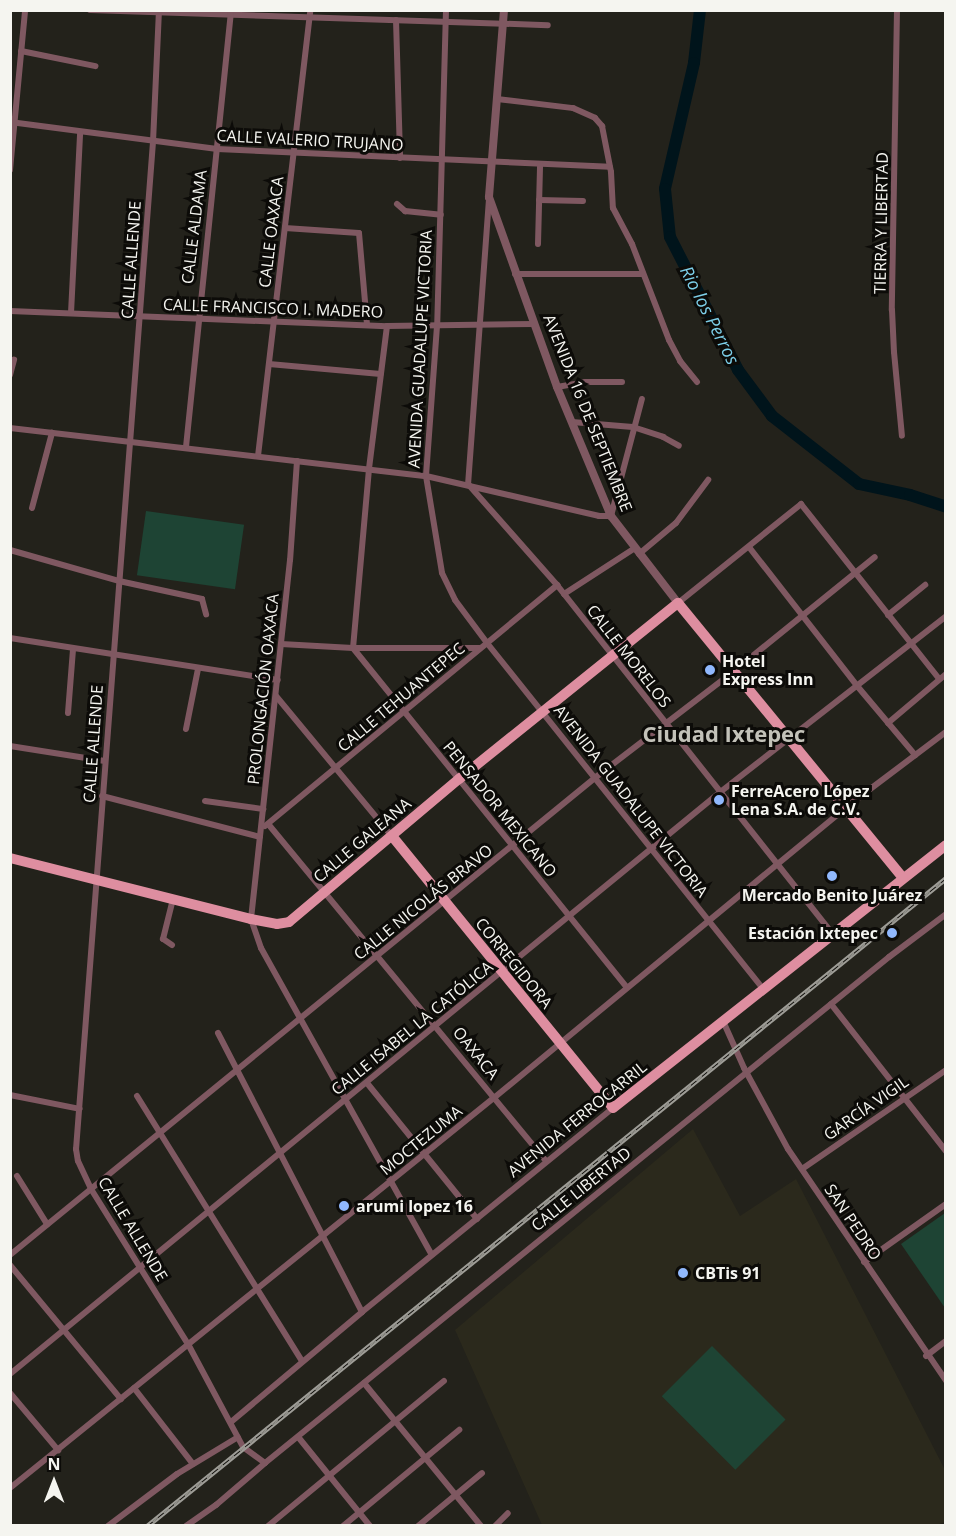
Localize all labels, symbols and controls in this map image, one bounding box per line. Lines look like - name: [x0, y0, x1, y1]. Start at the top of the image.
- street label: CALLE VALERIO TRUJANO: [216, 126, 404, 154]
- street label: TIERRA Y LIBERTAD: [870, 152, 892, 294]
- street label: CALLE ALDAMA: [177, 169, 211, 285]
- street label: CALLE OAXACA: [255, 175, 287, 289]
- street label: CALLE ALLENDE: [117, 200, 145, 320]
- street label: AVENIDA GUADALUPE VICTORIA: [404, 229, 436, 469]
- water label: Rio los Perros: [676, 262, 744, 368]
- street label: CALLE FRANCISCO I. MADERO: [163, 295, 383, 321]
- street label: AVENIDA 16 DE SEPTIEMBRE: [540, 312, 636, 514]
- street label: PROLONGACIÓN OAXACA: [243, 593, 283, 785]
- street label: CALLE MORELOS: [583, 601, 675, 711]
- street label: CALLE TEHUANTEPEC: [334, 638, 468, 756]
- place label: Hotel Express Inn: [722, 651, 813, 689]
- marker: Hotel Express Inn: [703, 663, 717, 677]
- street label: CALLE ALLENDE: [79, 684, 107, 804]
- street label: AVENIDA GUADALUPE VICTORIA: [550, 701, 712, 901]
- district label: Ciudad Ixtepec: [643, 721, 805, 747]
- street label: PENSADOR MEXICANO: [439, 737, 561, 881]
- place label: FerreAcero López Lena S.A. de C.V.: [731, 781, 870, 819]
- marker: FerreAcero López Lena S.A. de C.V.: [712, 793, 726, 807]
- street label: CALLE GALEANA: [309, 794, 415, 886]
- street label: CALLE NICOLÁS BRAVO: [350, 840, 496, 964]
- marker: Mercado Benito Juárez: [825, 869, 839, 883]
- place label: Mercado Benito Juárez: [742, 885, 922, 905]
- street label: CORREGIDORA: [472, 914, 556, 1012]
- place label: Estación Ixtepec: [748, 923, 878, 943]
- marker: Estación Ixtepec: [883, 924, 901, 942]
- street label: CALLE ISABEL LA CATÓLICA: [327, 957, 497, 1099]
- street label: OAXACA: [449, 1023, 503, 1083]
- street label: AVENIDA FERROCARRIL: [504, 1057, 650, 1181]
- street label: GARCÍA VIGIL: [820, 1072, 912, 1144]
- street label: MOCTEZUMA: [376, 1101, 466, 1179]
- street label: CALLE LIBERTAD: [527, 1143, 635, 1235]
- street label: CALLE ALLENDE: [94, 1173, 172, 1285]
- street label: SAN PEDRO: [821, 1180, 885, 1264]
- place label: arumi lopez 16: [356, 1196, 473, 1216]
- marker: arumi lopez 16: [337, 1199, 351, 1213]
- place label: CBTis 91: [695, 1263, 760, 1283]
- marker: CBTis 91: [676, 1266, 690, 1280]
- north arrow: [24, 1452, 84, 1512]
- text: N: [47, 1453, 61, 1475]

